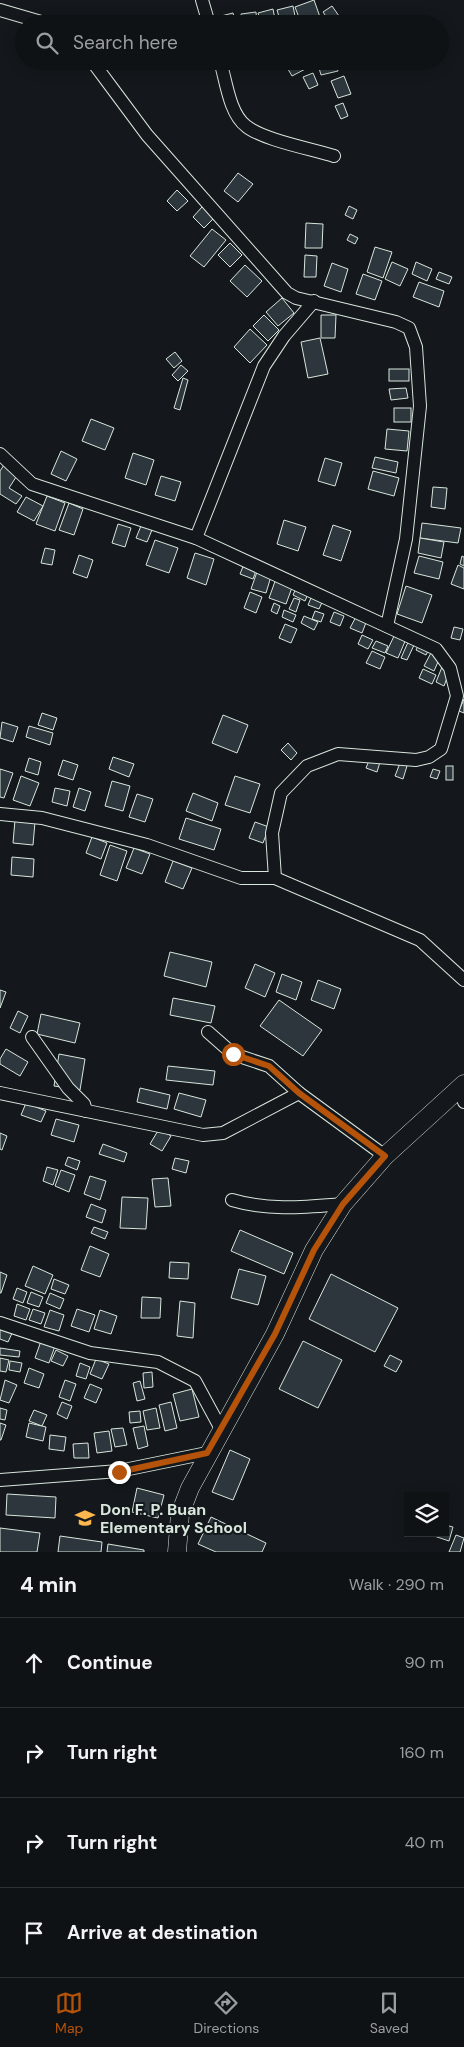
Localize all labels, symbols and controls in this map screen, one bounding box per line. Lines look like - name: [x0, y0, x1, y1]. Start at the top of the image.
- search box: [15, 15, 449, 70]
- icon: search: [33, 29, 61, 57]
- text: Search here: [73, 30, 178, 55]
- route start: [222, 1043, 245, 1066]
- route end: [108, 1461, 131, 1484]
- map controls: [404, 1492, 449, 1537]
- button: layers: [404, 1492, 449, 1537]
- place label: Don F. P. Buan Elementary School: [100, 1499, 247, 1538]
- school or university icon: Don F. P. Buan Elementary School: [74, 1507, 96, 1529]
- text: 4 min: [20, 1571, 77, 1599]
- text: Walk · 290 m: [349, 1574, 444, 1595]
- icon: ahead: [20, 1649, 48, 1677]
- text: Continue: [67, 1650, 153, 1675]
- text: 90 m: [404, 1652, 444, 1673]
- icon: right: [20, 1739, 48, 1767]
- text: Turn right: [67, 1740, 157, 1765]
- text: 160 m: [400, 1742, 444, 1763]
- icon: right: [20, 1829, 48, 1857]
- text: Turn right: [67, 1830, 157, 1855]
- text: 40 m: [405, 1832, 444, 1853]
- icon: arrive: [20, 1919, 48, 1947]
- text: Arrive at destination: [67, 1920, 258, 1945]
- tab: Map: [55, 1989, 83, 2037]
- tab: Directions: [194, 1989, 259, 2037]
- tab: Saved: [370, 1989, 409, 2037]

